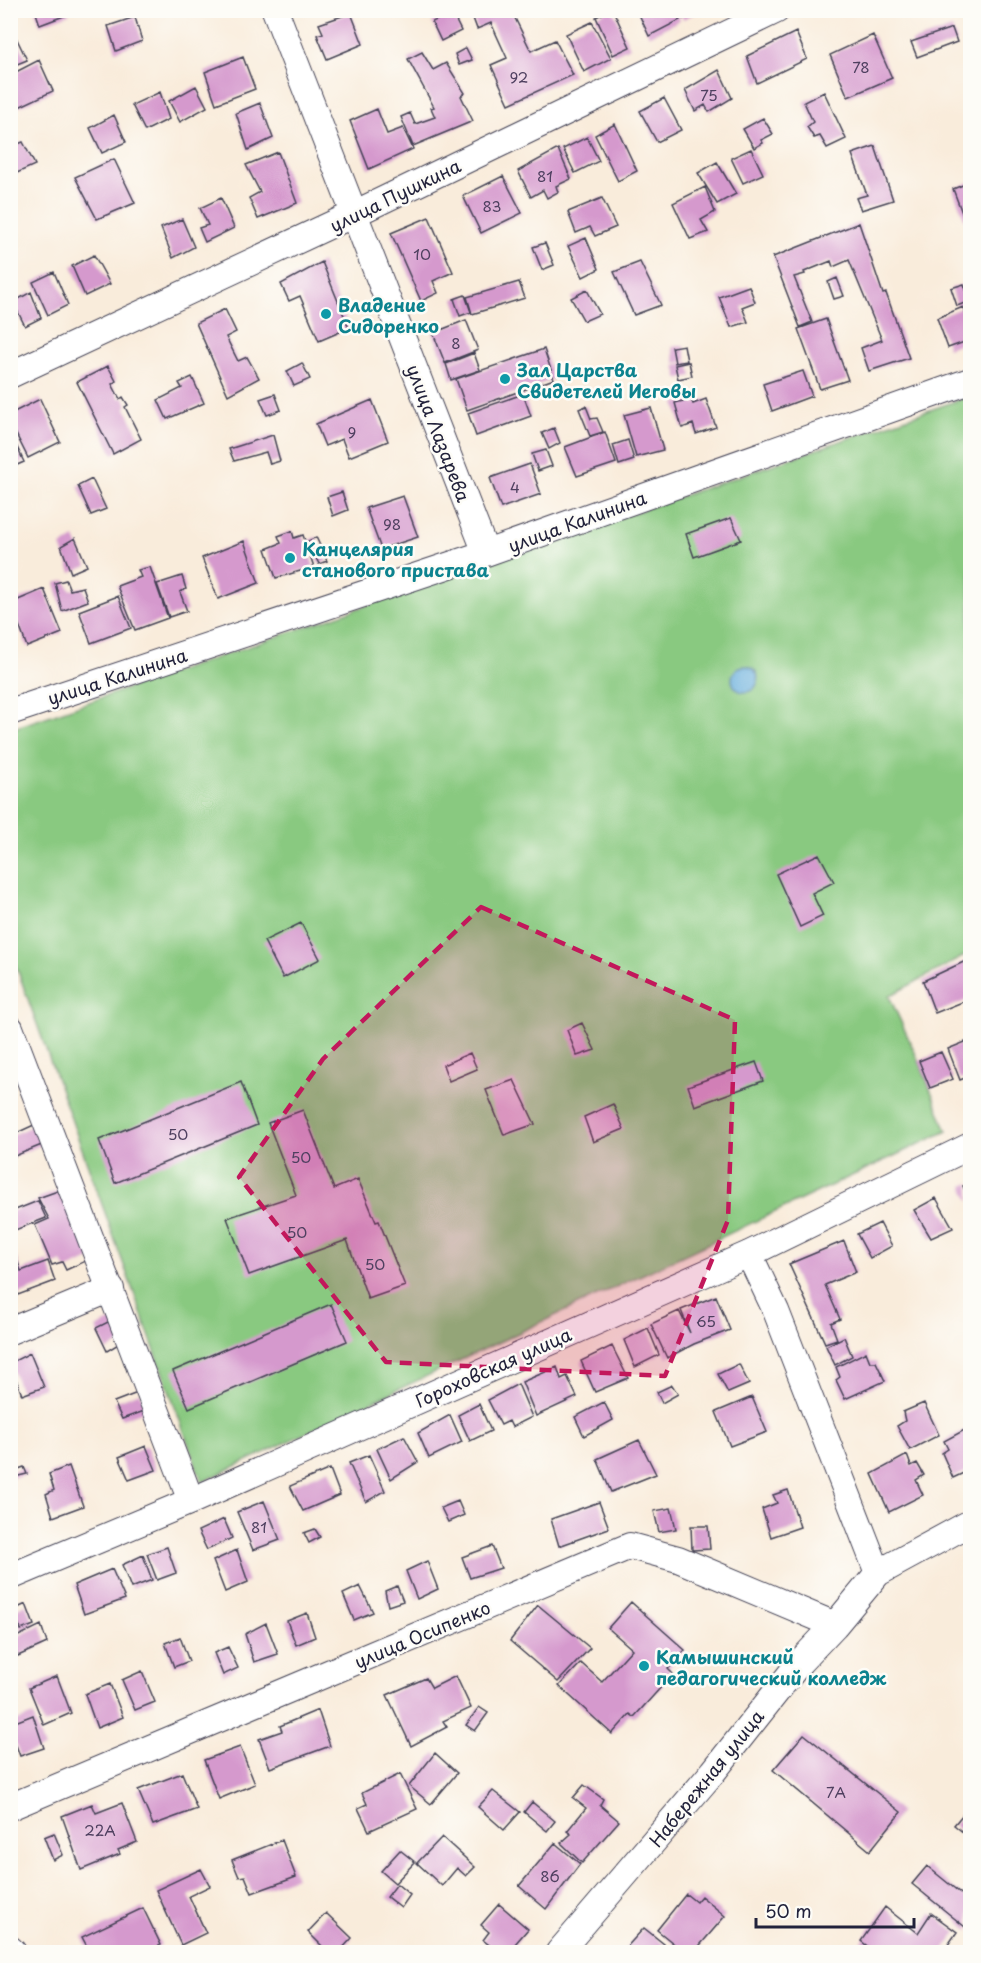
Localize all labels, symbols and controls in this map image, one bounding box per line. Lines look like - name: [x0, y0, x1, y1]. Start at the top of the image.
- house number: 78: [852, 55, 870, 78]
- house number: 92: [510, 65, 528, 88]
- house number: 75: [700, 83, 718, 106]
- street label: улица Пушкина: [325, 151, 466, 238]
- house number: 81: [537, 164, 553, 187]
- house number: 83: [482, 194, 502, 217]
- house number: 10: [413, 242, 431, 265]
- place label: Владение Сидоренко: [338, 291, 439, 339]
- marker: Владение Сидоренко: [319, 307, 333, 321]
- house number: 8: [451, 331, 461, 354]
- place label: Зал Царства Свидетелей Иеговы: [516, 356, 696, 404]
- street label: улица Лазарева: [400, 360, 478, 506]
- marker: Зал Царства Свидетелей Иеговы: [498, 372, 512, 386]
- house number: 9: [348, 420, 356, 443]
- house number: 4: [510, 475, 520, 498]
- street label: улица Калинина: [504, 483, 651, 559]
- house number: 98: [383, 512, 401, 535]
- place label: Канцелярия станового пристава: [302, 535, 490, 583]
- marker: Канцелярия станового пристава: [283, 551, 297, 565]
- street label: улица Калинина: [44, 640, 191, 711]
- house number: 50: [168, 1122, 188, 1145]
- house number: 50: [291, 1145, 311, 1168]
- house number: 50: [287, 1220, 307, 1243]
- house number: 50: [365, 1252, 385, 1275]
- house number: 65: [696, 1309, 716, 1332]
- street label: Гороховская улица: [410, 1320, 576, 1414]
- house number: 81: [251, 1515, 267, 1538]
- street label: улица Осипенко: [350, 1593, 494, 1675]
- place label: Камышинский педагогический колледж: [656, 1643, 887, 1691]
- marker: Камышинский педагогический колледж: [637, 1659, 651, 1673]
- street label: Набережная улица: [642, 1703, 770, 1852]
- house number: 7А: [826, 1780, 846, 1803]
- house number: 22А: [84, 1818, 116, 1841]
- house number: 86: [540, 1864, 560, 1887]
- scale bar: [756, 1891, 914, 1929]
- text: 50 m: [765, 1897, 812, 1924]

